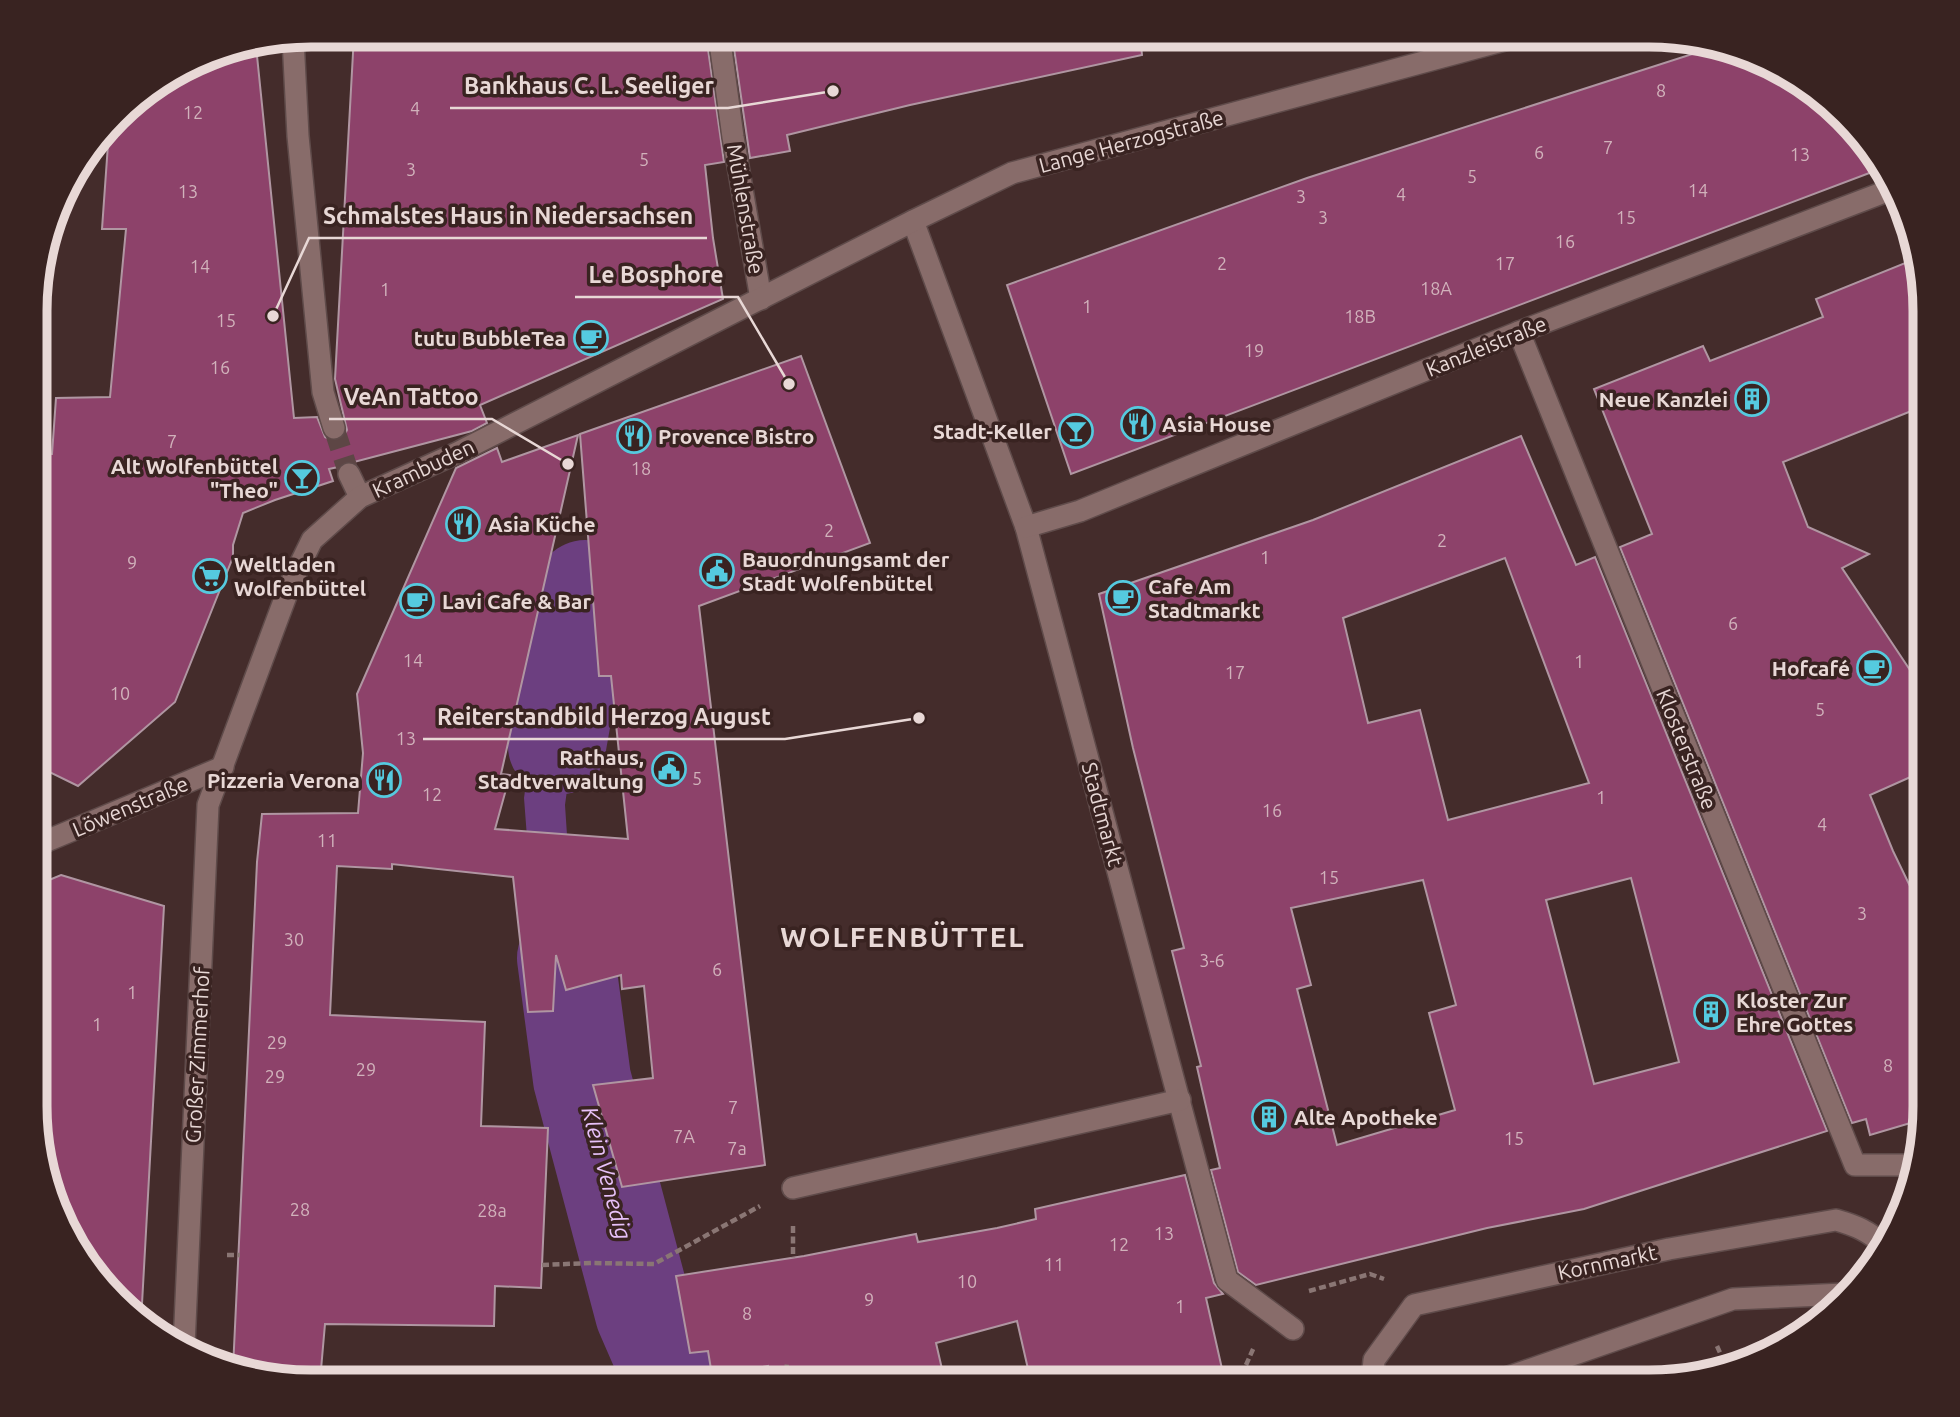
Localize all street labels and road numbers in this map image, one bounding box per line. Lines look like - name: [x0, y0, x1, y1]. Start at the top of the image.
- street label: Lange Herzogstraße: [1036, 105, 1226, 177]
- street label: Mühlenstraße: [723, 142, 769, 276]
- street label: Kanzleistraße: [1422, 311, 1550, 381]
- street label: Krambuden: [368, 434, 478, 502]
- street label: Klosterstraße: [1652, 685, 1722, 813]
- street label: Stadtmarkt: [1078, 760, 1128, 868]
- street label: Löwenstraße: [69, 771, 191, 841]
- street label: Großer Zimmerhof: [180, 965, 214, 1144]
- street label: Kornmarkt: [1555, 1240, 1659, 1284]

